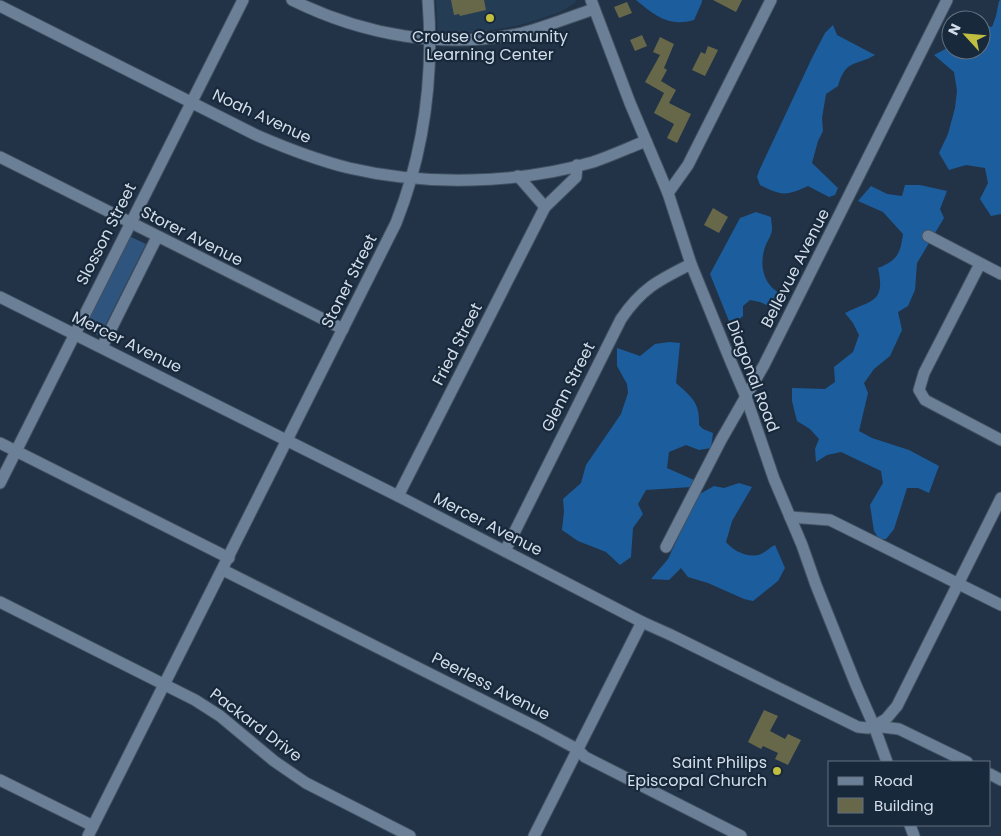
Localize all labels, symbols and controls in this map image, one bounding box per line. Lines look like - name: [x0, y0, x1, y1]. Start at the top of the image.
- north arrow: [941, 10, 991, 60]
- marker: Crouse Community Learning Center: [484, 12, 496, 24]
- text: N: [943, 20, 966, 38]
- place label: Crouse Community Learning Center: [412, 25, 568, 66]
- street label: Noah Avenue: [209, 83, 315, 149]
- street label: Slosson Street: [70, 179, 142, 289]
- street label: Storer Avenue: [137, 200, 247, 272]
- street label: Bellevue Avenue: [755, 204, 835, 332]
- street label: Stoner Street: [315, 230, 383, 332]
- street label: Fried Street: [426, 299, 488, 389]
- street label: Mercer Avenue: [68, 305, 186, 379]
- street label: Diagonal Road: [721, 317, 785, 435]
- street label: Glenn Street: [536, 338, 601, 436]
- street label: Mercer Avenue: [429, 487, 547, 561]
- street label: Peerless Avenue: [428, 646, 554, 726]
- street label: Packard Drive: [205, 683, 307, 767]
- place label: Saint Philips Episcopal Church: [627, 751, 767, 792]
- legend: [828, 761, 991, 826]
- marker: Saint Philips Episcopal Church: [771, 765, 783, 777]
- text: Road: [874, 770, 913, 791]
- text: Building: [874, 795, 934, 816]

